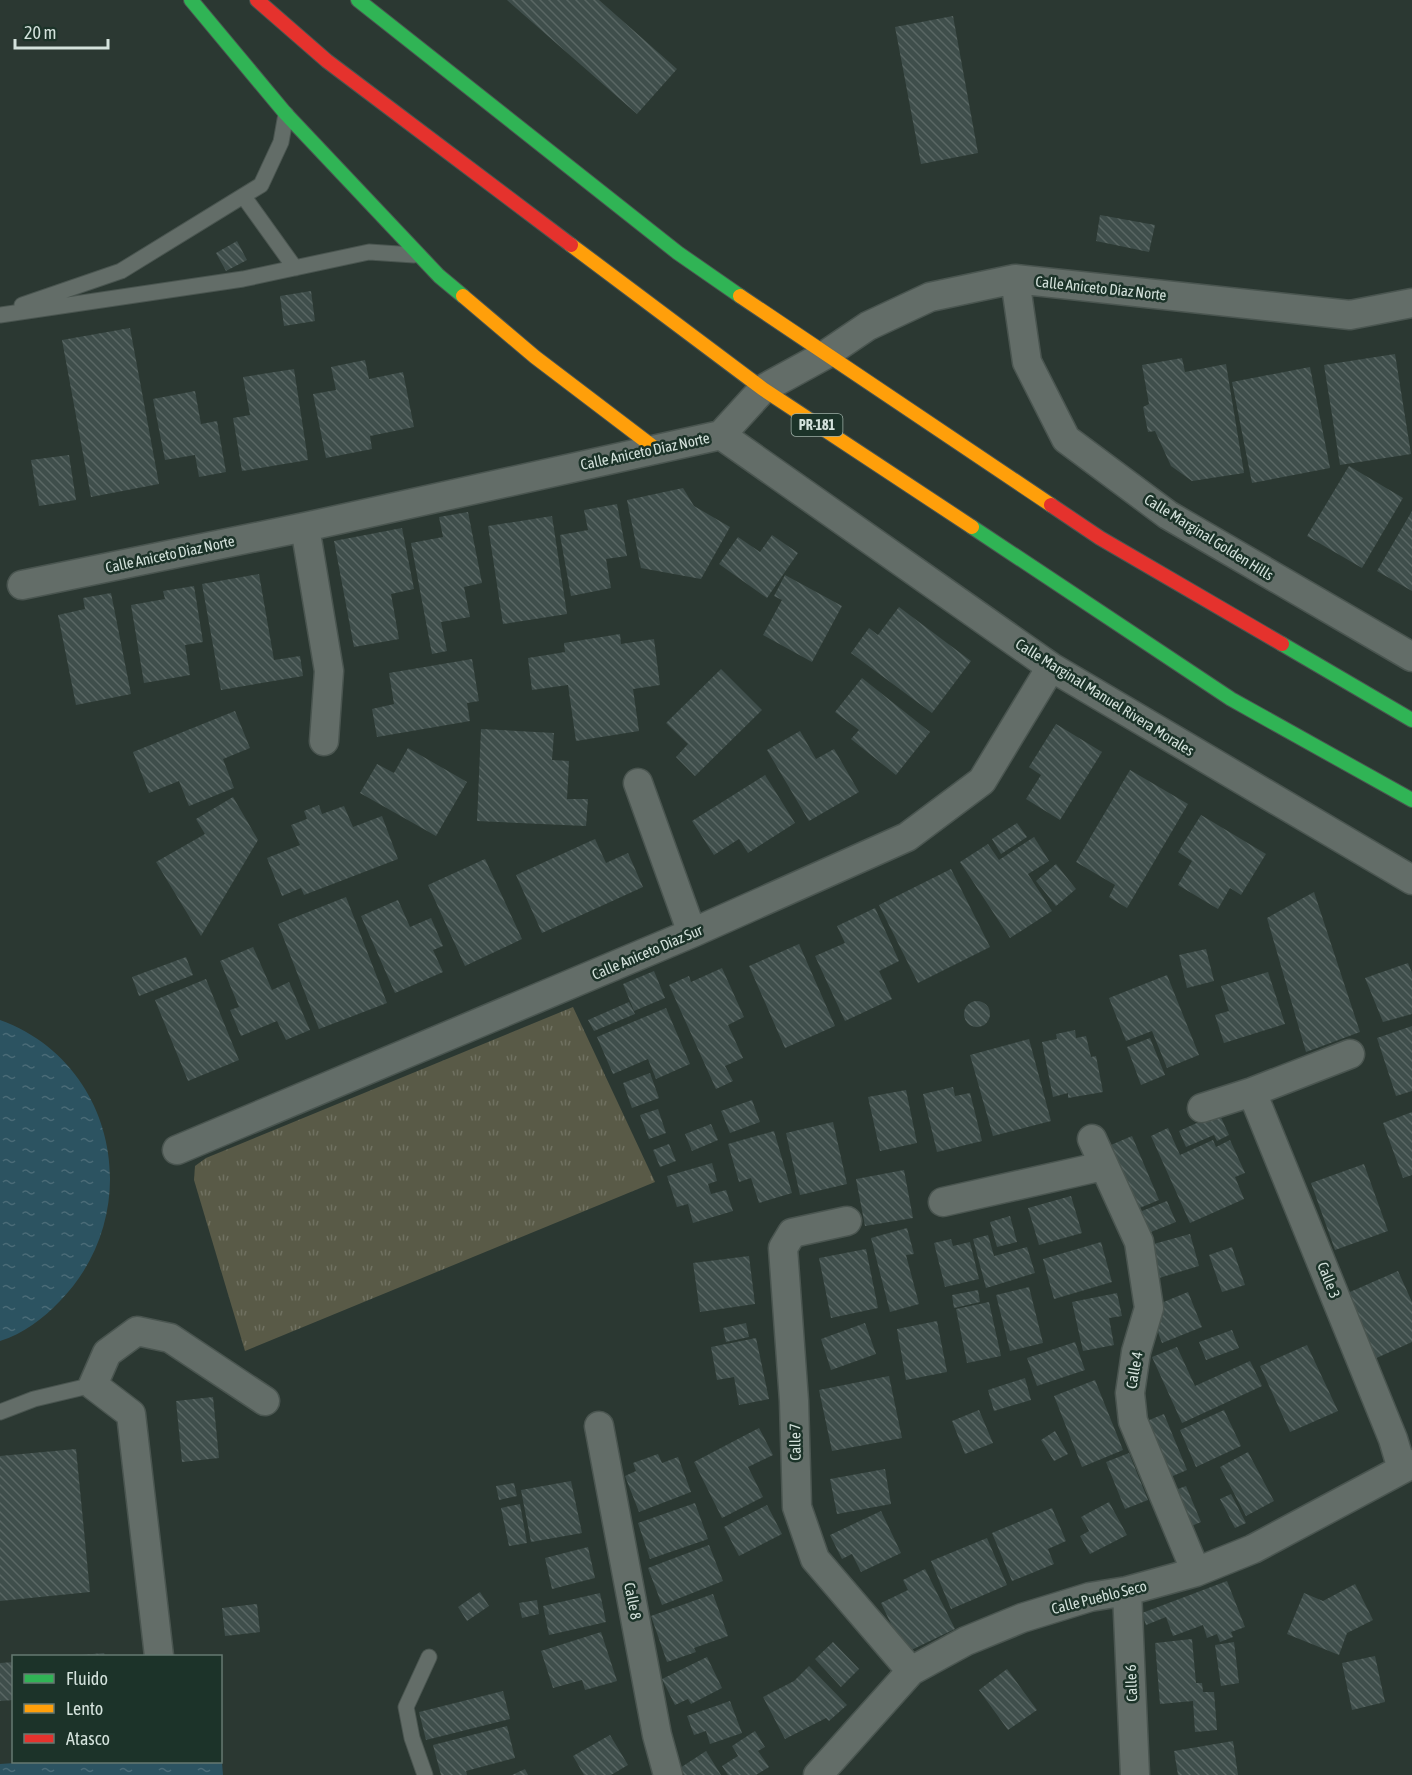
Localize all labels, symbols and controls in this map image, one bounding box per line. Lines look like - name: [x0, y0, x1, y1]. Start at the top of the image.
- scale bar: [15, 12, 108, 50]
- text: 20 m: [24, 22, 56, 43]
- street label: Calle Aniceto Díaz Norte: [1035, 273, 1167, 303]
- road number: PR-181: [792, 414, 842, 436]
- street label: Calle Aniceto Díaz Norte: [579, 429, 711, 473]
- street label: Calle Marginal Golden Hills: [1141, 490, 1277, 584]
- street label: Calle Aniceto Díaz Norte: [104, 532, 236, 576]
- street label: Calle Marginal Manuel Rivera Morales: [1013, 635, 1197, 759]
- street label: Calle Aniceto Díaz Sur: [589, 921, 705, 983]
- street label: Calle 3: [1314, 1259, 1344, 1301]
- street label: Calle 4: [1122, 1350, 1146, 1390]
- street label: Calle 7: [786, 1423, 804, 1461]
- street label: Calle Pueblo Seco: [1050, 1577, 1148, 1617]
- street label: Calle 8: [621, 1581, 645, 1621]
- legend: [12, 1655, 222, 1763]
- street label: Calle 6: [1122, 1664, 1140, 1702]
- text: Fluido: [66, 1668, 108, 1689]
- text: Lento: [66, 1698, 103, 1719]
- text: Atasco: [66, 1728, 110, 1749]

